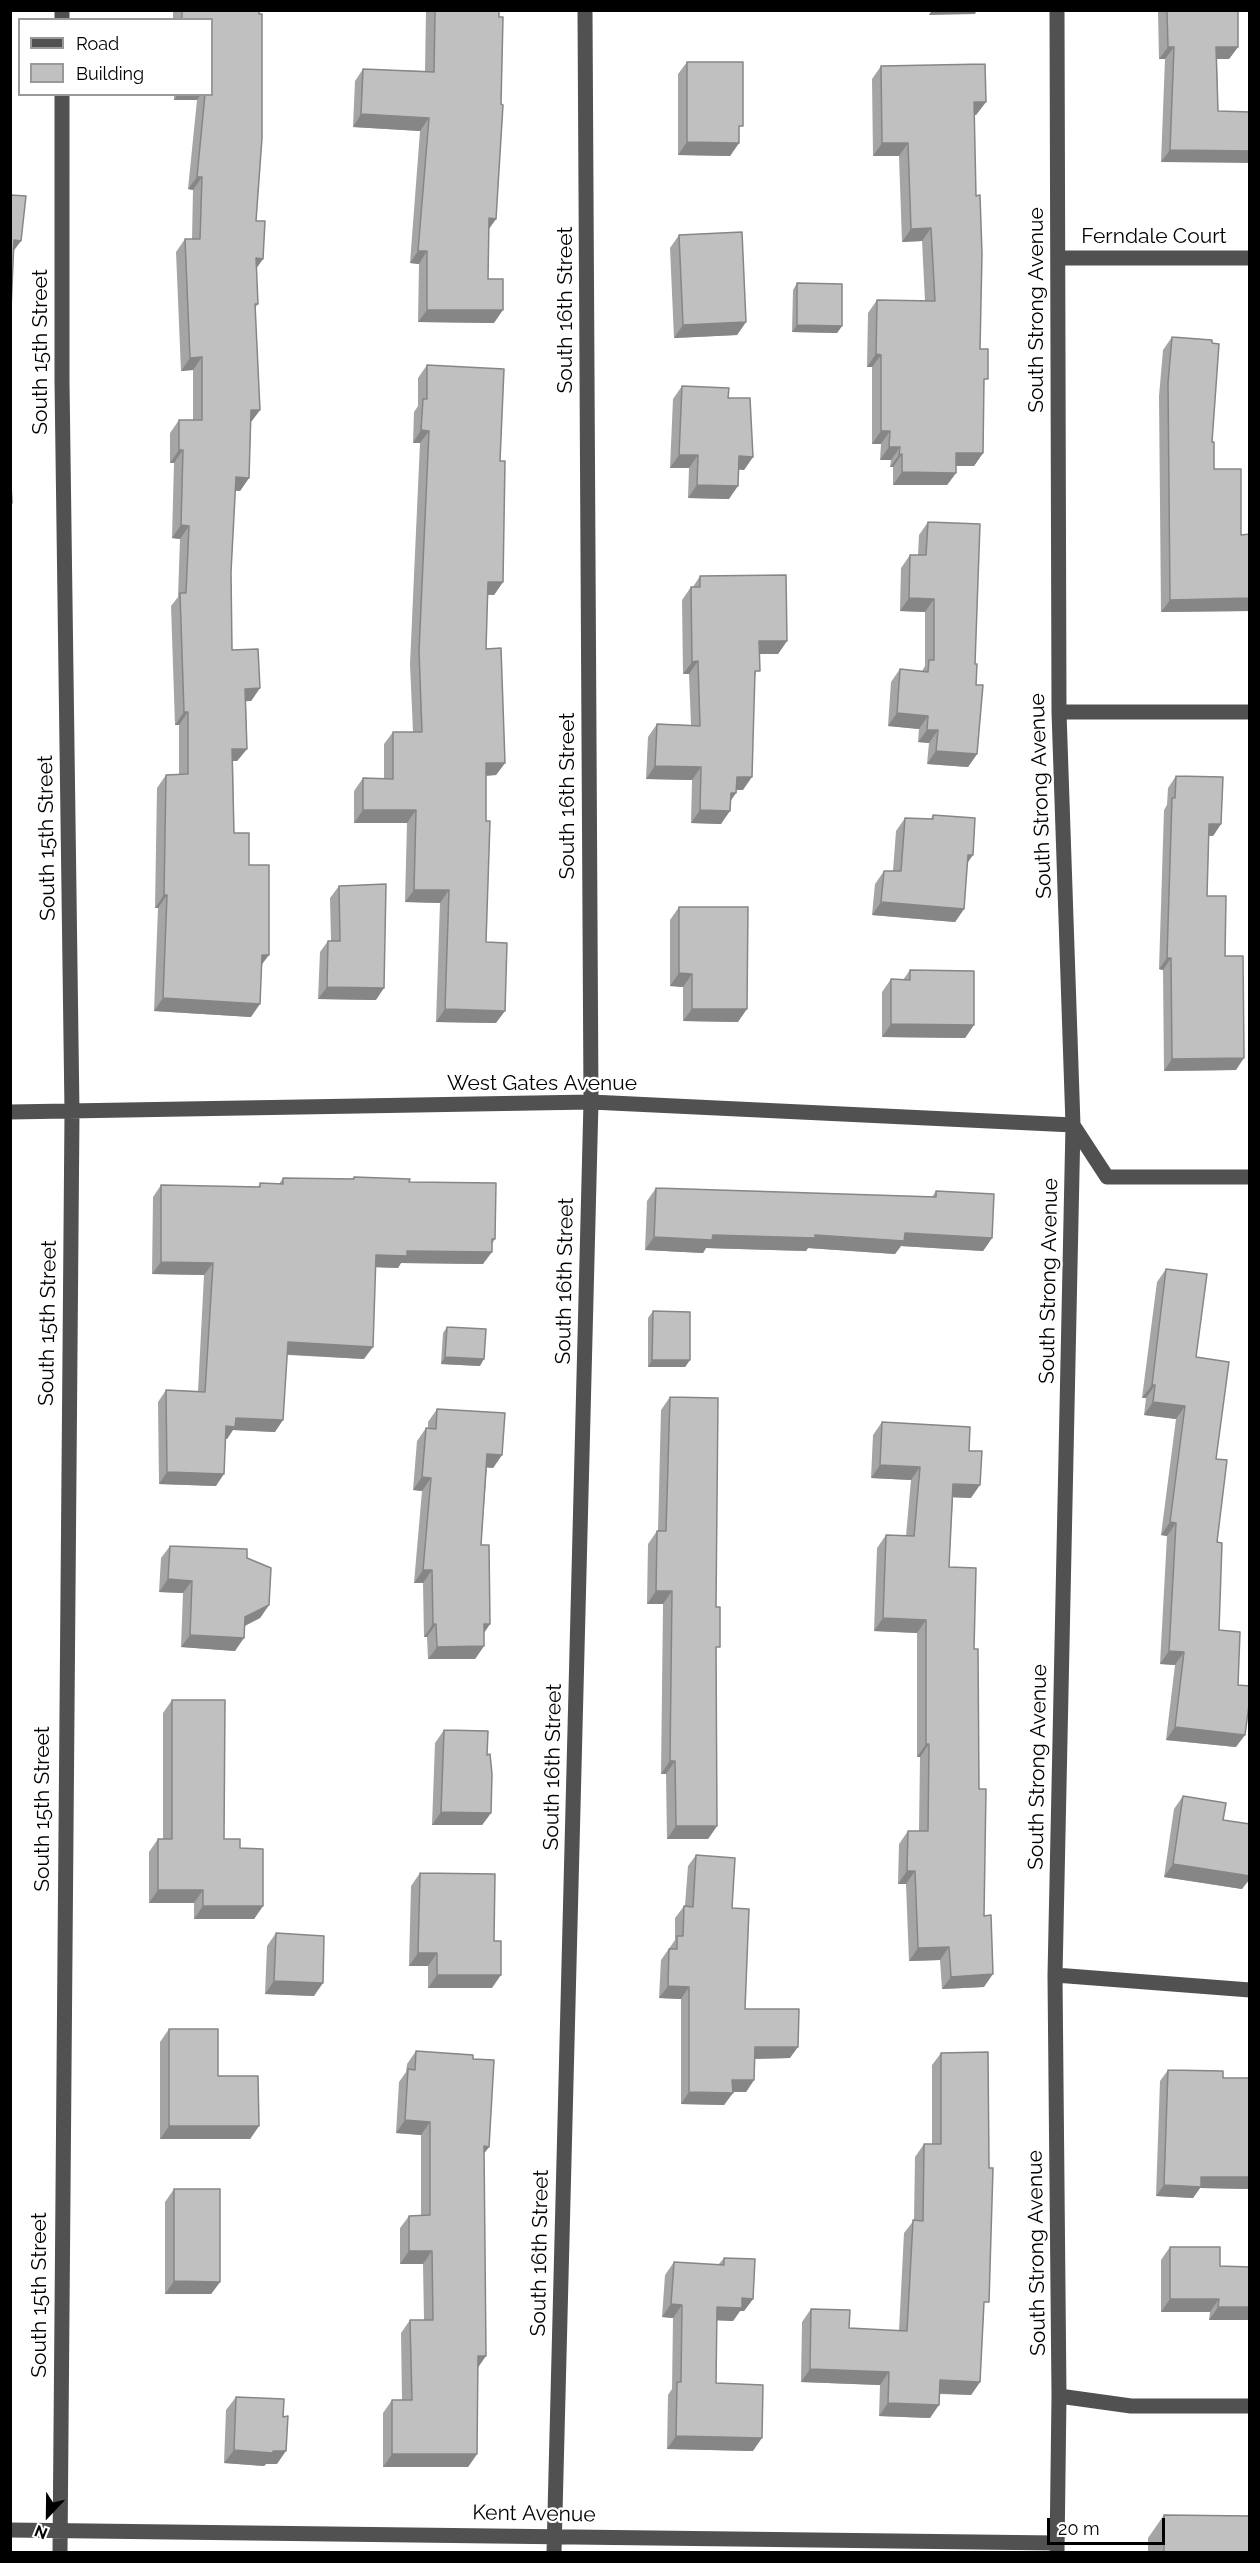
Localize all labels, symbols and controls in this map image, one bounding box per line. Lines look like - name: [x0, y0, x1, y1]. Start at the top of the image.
- legend: [18, 18, 213, 96]
- text: Road: [76, 33, 119, 54]
- text: Building: [76, 63, 144, 84]
- street label: South Strong Avenue: [1024, 207, 1050, 413]
- street label: Ferndale Court: [1081, 224, 1227, 250]
- street label: South 16th Street: [553, 227, 579, 393]
- street label: South 15th Street: [28, 269, 54, 435]
- street label: South Strong Avenue: [1025, 693, 1057, 899]
- street label: South 16th Street: [555, 713, 581, 879]
- street label: South 15th Street: [33, 755, 61, 921]
- street label: West Gates Avenue: [447, 1071, 637, 1097]
- street label: South Strong Avenue: [1035, 1178, 1063, 1384]
- street label: South 16th Street: [551, 1197, 579, 1365]
- street label: South 15th Street: [34, 1240, 62, 1406]
- street label: South Strong Avenue: [1024, 1664, 1052, 1870]
- street label: South 16th Street: [539, 1683, 567, 1851]
- street label: South 15th Street: [30, 1726, 56, 1892]
- street label: South Strong Avenue: [1023, 2150, 1051, 2356]
- street label: South 16th Street: [526, 2169, 554, 2337]
- street label: South 15th Street: [27, 2212, 53, 2378]
- north arrow: [18, 2485, 78, 2545]
- street label: Kent Avenue: [472, 2500, 596, 2528]
- scale bar: [1050, 2506, 1168, 2544]
- text: 20 m: [1058, 2518, 1100, 2539]
- text: N: [32, 2521, 50, 2543]

